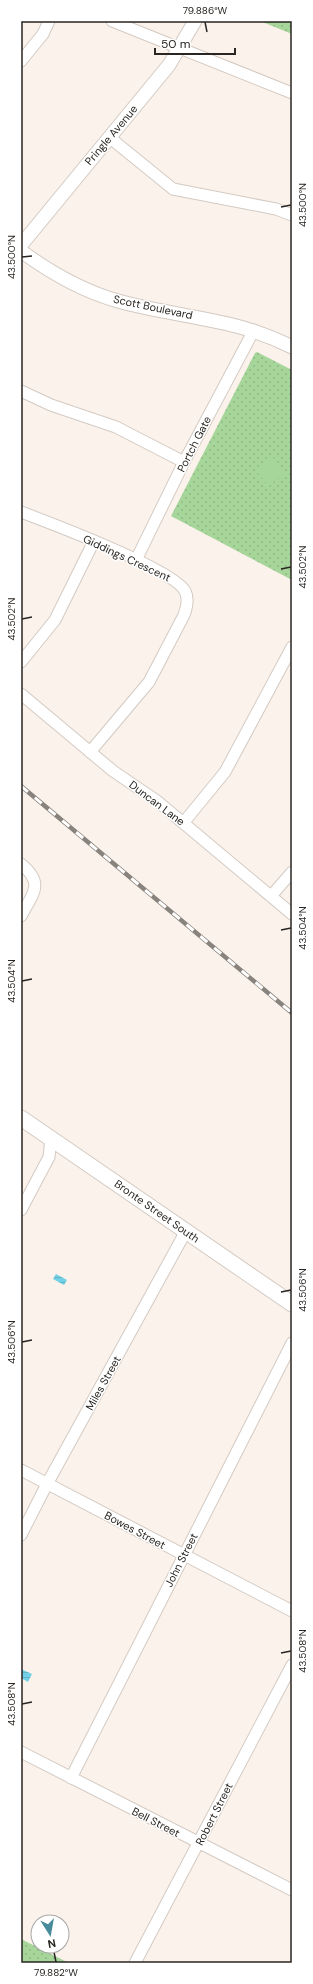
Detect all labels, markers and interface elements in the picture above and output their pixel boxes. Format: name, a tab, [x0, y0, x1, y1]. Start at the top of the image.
text: 79.886°W	[183, 4, 228, 17]
scale bar	[155, 30, 235, 56]
text: 50 m	[161, 36, 190, 52]
street label: Pringle Avenue	[82, 102, 140, 168]
text: 43.500°N	[296, 183, 309, 227]
text: 43.500°N	[5, 235, 18, 279]
street label: Scott Boulevard	[112, 292, 194, 322]
street label: Portch Gate	[174, 414, 214, 474]
street label: Giddings Crescent	[81, 532, 173, 584]
text: 43.502°N	[296, 545, 309, 588]
text: 43.502°N	[5, 597, 18, 640]
street label: Duncan Lane	[126, 778, 188, 828]
text: 43.504°N	[296, 906, 309, 950]
text: 43.504°N	[5, 959, 18, 1003]
street label: Bronte Street South	[112, 1176, 202, 1246]
text: 43.506°N	[296, 1268, 309, 1312]
text: 43.506°N	[5, 1320, 18, 1364]
street label: Miles Street	[82, 1353, 124, 1413]
street label: Bowes Street	[102, 1508, 168, 1552]
street label: John Street	[161, 1531, 201, 1589]
text: 43.508°N	[296, 1629, 309, 1673]
text: 43.508°N	[5, 1682, 18, 1726]
street label: Robert Street	[192, 1780, 236, 1848]
street label: Bell Street	[130, 1804, 182, 1840]
north arrow	[30, 1914, 70, 1954]
text: N	[47, 1936, 57, 1951]
text: 79.882°W	[34, 1966, 78, 1979]

